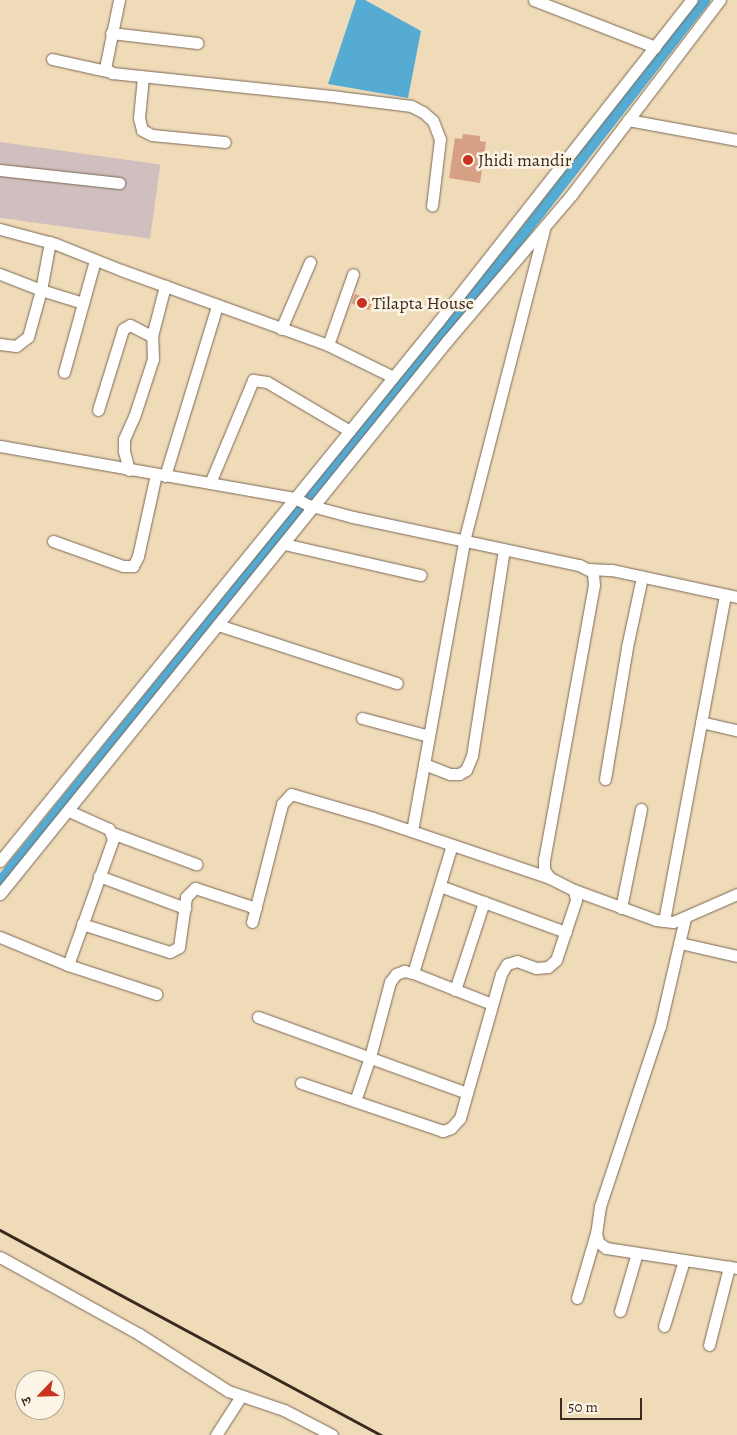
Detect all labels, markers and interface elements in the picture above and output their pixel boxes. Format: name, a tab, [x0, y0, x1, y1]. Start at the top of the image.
place label: Jhidi mandir	[478, 149, 572, 171]
marker: Jhidi mandir	[462, 154, 474, 166]
place label: Tilapta House	[372, 292, 474, 314]
marker: Tilapta House	[356, 297, 368, 309]
north arrow	[15, 1370, 65, 1420]
scale bar	[562, 1388, 644, 1420]
text: उ	[17, 1394, 37, 1408]
text: 50 m	[568, 1397, 598, 1417]

